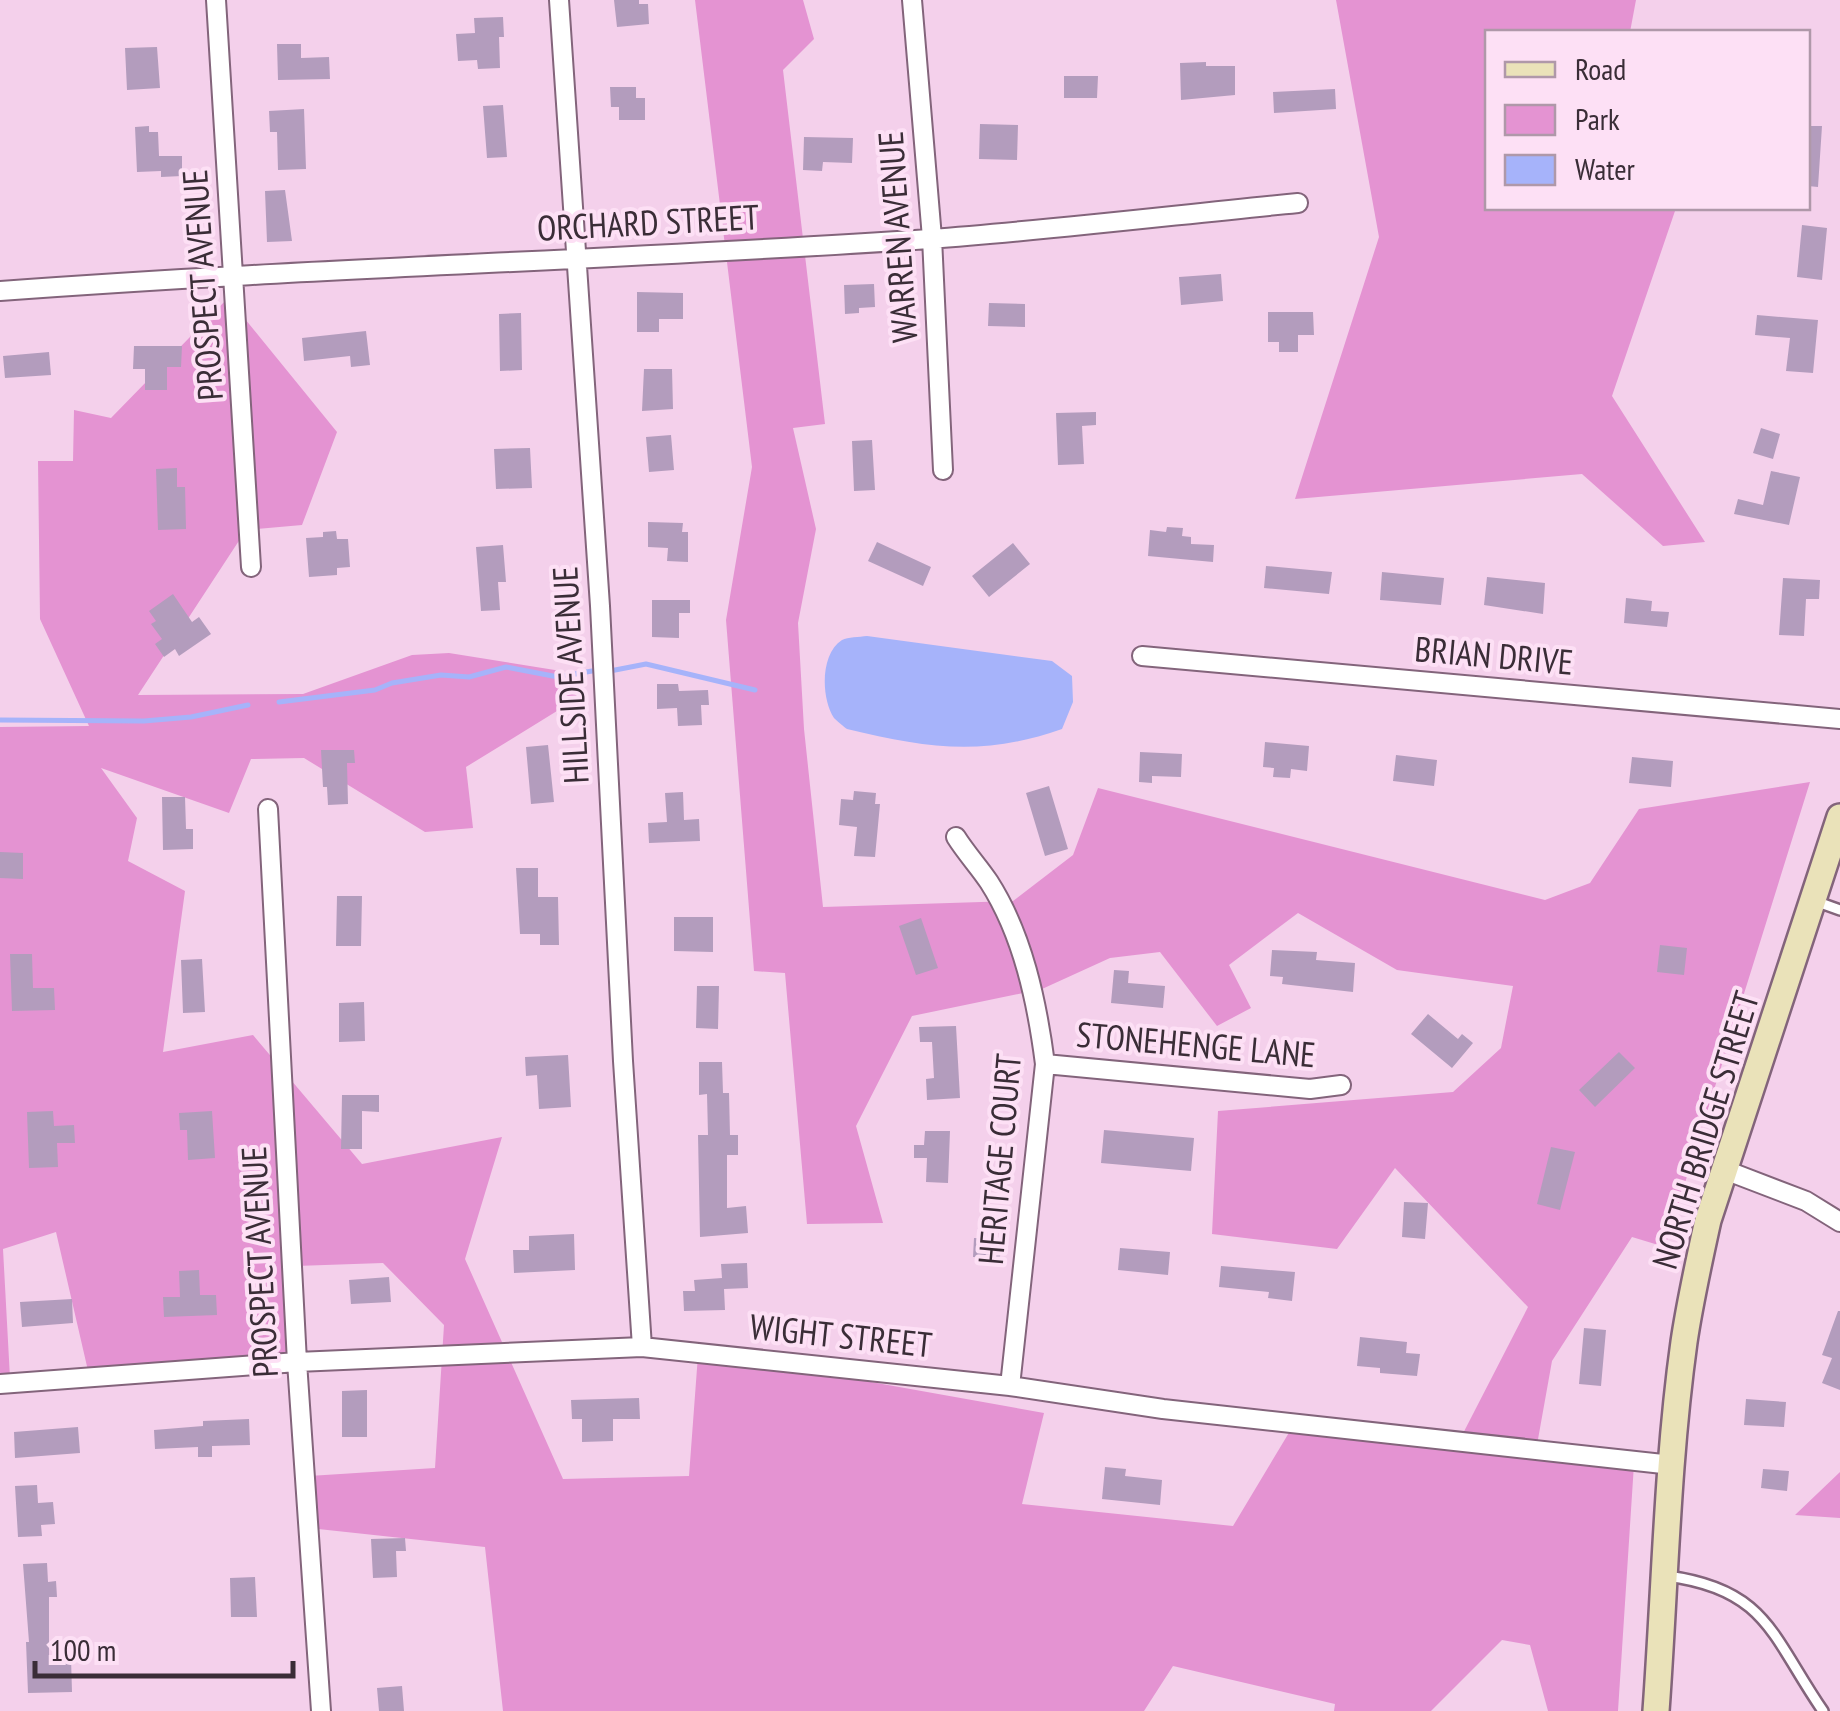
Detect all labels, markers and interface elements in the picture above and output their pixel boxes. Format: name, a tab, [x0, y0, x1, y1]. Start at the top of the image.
legend	[1485, 30, 1810, 210]
text: Road	[1575, 49, 1626, 88]
text: Park	[1575, 99, 1620, 138]
street label: WARREN AVENUE	[867, 130, 927, 344]
text: Water	[1575, 149, 1636, 188]
street label: PROSPECT AVENUE	[171, 168, 233, 402]
street label: ORCHARD STREET	[536, 193, 760, 251]
street label: HILLSIDE AVENUE	[541, 565, 599, 785]
street label: BRIAN DRIVE	[1413, 625, 1575, 685]
street label: NORTH BRIDGE STREET	[1641, 985, 1769, 1274]
street label: STONEHENGE LANE	[1075, 1011, 1317, 1077]
street label: HERITAGE COURT	[967, 1051, 1031, 1266]
street label: PROSPECT AVENUE	[230, 1145, 288, 1379]
street label: WIGHT STREET	[748, 1303, 935, 1367]
scale bar	[35, 1616, 292, 1678]
text: 100 m	[50, 1630, 116, 1669]

